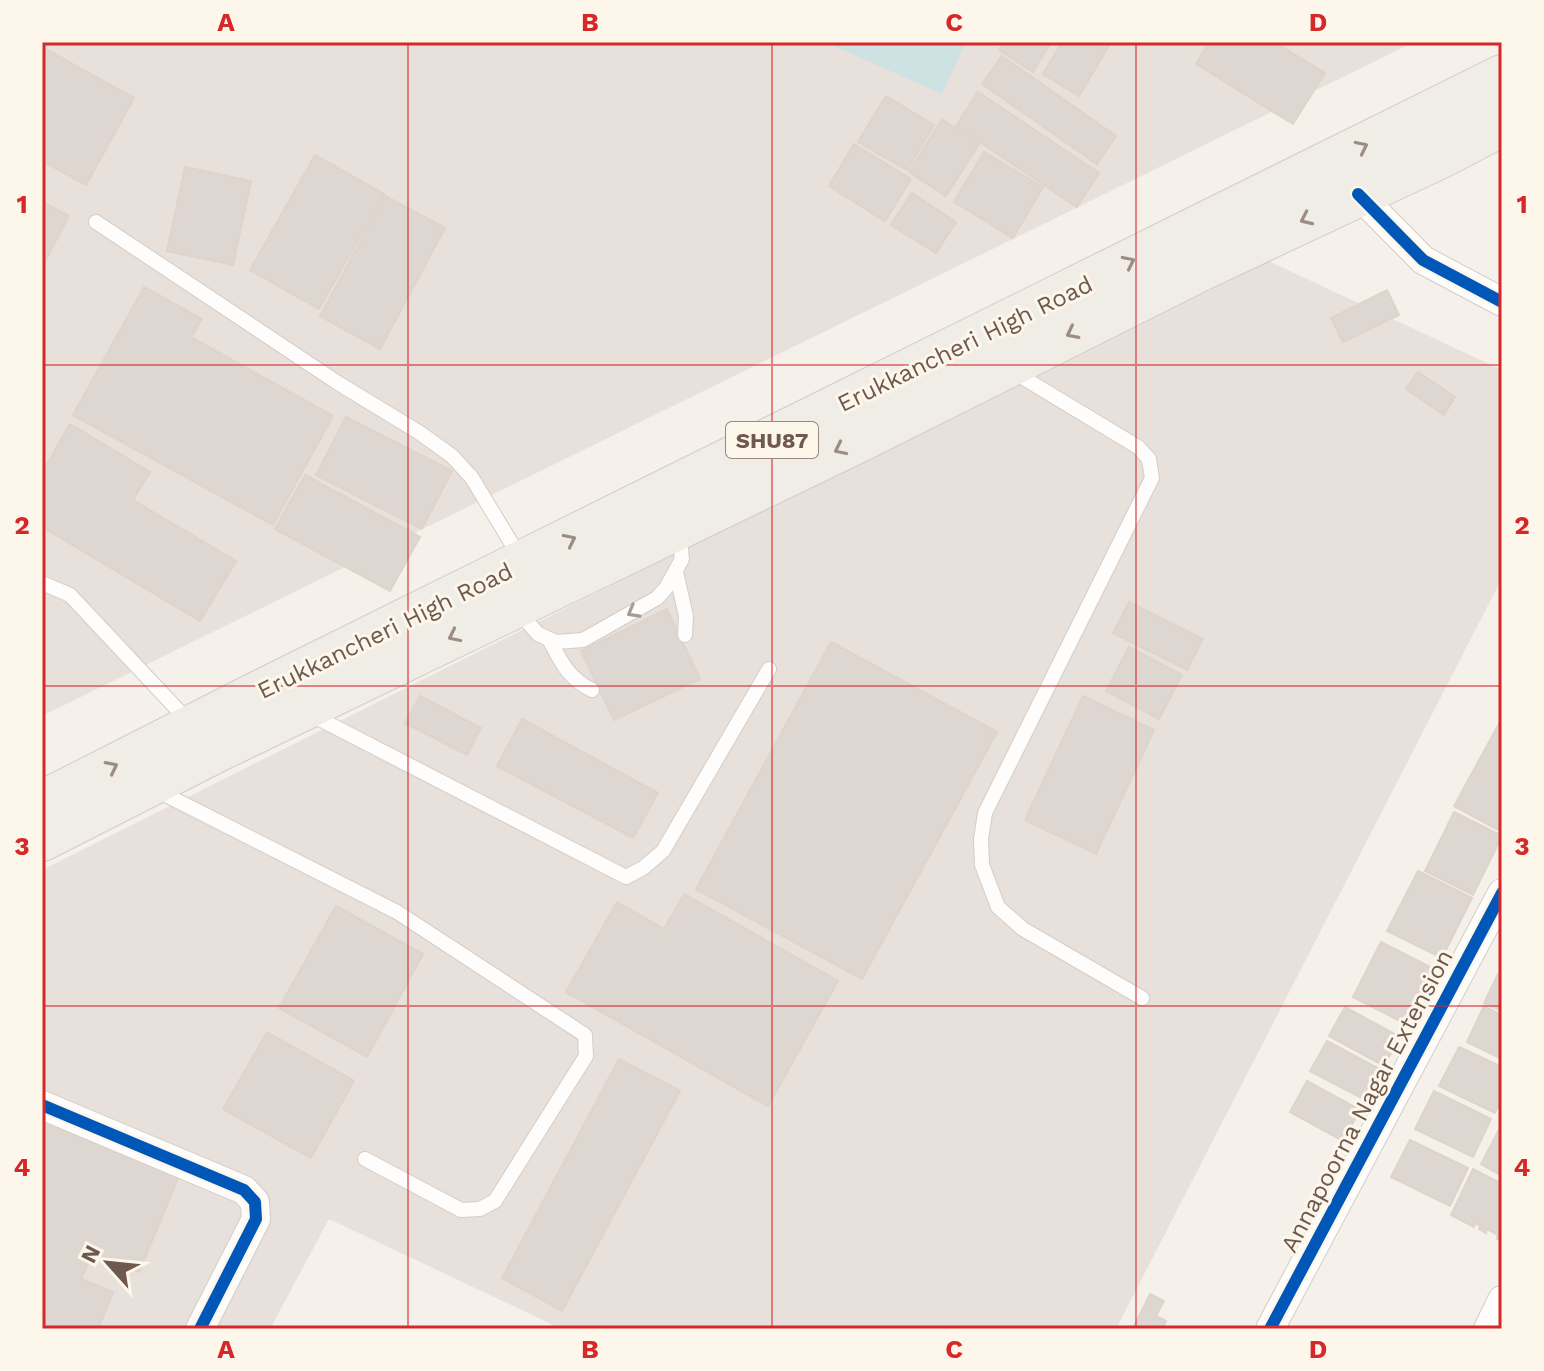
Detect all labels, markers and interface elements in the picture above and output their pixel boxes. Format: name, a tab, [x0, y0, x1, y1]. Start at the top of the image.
text: A	[217, 7, 235, 37]
text: B	[581, 7, 599, 37]
text: C	[945, 7, 963, 37]
text: D	[1309, 7, 1327, 37]
one-way arrow	[1354, 141, 1369, 157]
text: 1	[16, 189, 28, 219]
text: 1	[1516, 189, 1528, 219]
one-way arrow	[1300, 209, 1314, 225]
one-way arrow	[1121, 257, 1136, 272]
street label: Erukkancheri High Road	[833, 270, 1097, 418]
one-way arrow	[1066, 323, 1081, 339]
road number: SHU87	[726, 422, 818, 458]
one-way arrow	[833, 439, 848, 455]
text: 2	[14, 510, 30, 540]
text: 2	[1514, 510, 1530, 540]
one-way arrow	[562, 534, 577, 550]
street label: Erukkancheri High Road	[253, 557, 517, 705]
one-way arrow	[627, 602, 642, 618]
one-way arrow	[448, 626, 463, 641]
one-way arrow	[103, 762, 118, 777]
text: 3	[14, 831, 30, 861]
text: 3	[1514, 831, 1530, 861]
street label: Annapoorna Nagar Extension	[1275, 945, 1459, 1257]
text: 4	[14, 1152, 31, 1182]
text: 4	[1514, 1152, 1531, 1182]
north arrow	[68, 1223, 148, 1303]
text: N	[76, 1241, 105, 1267]
text: A	[217, 1334, 235, 1364]
text: B	[581, 1334, 599, 1364]
text: C	[945, 1334, 963, 1364]
text: D	[1309, 1334, 1327, 1364]

